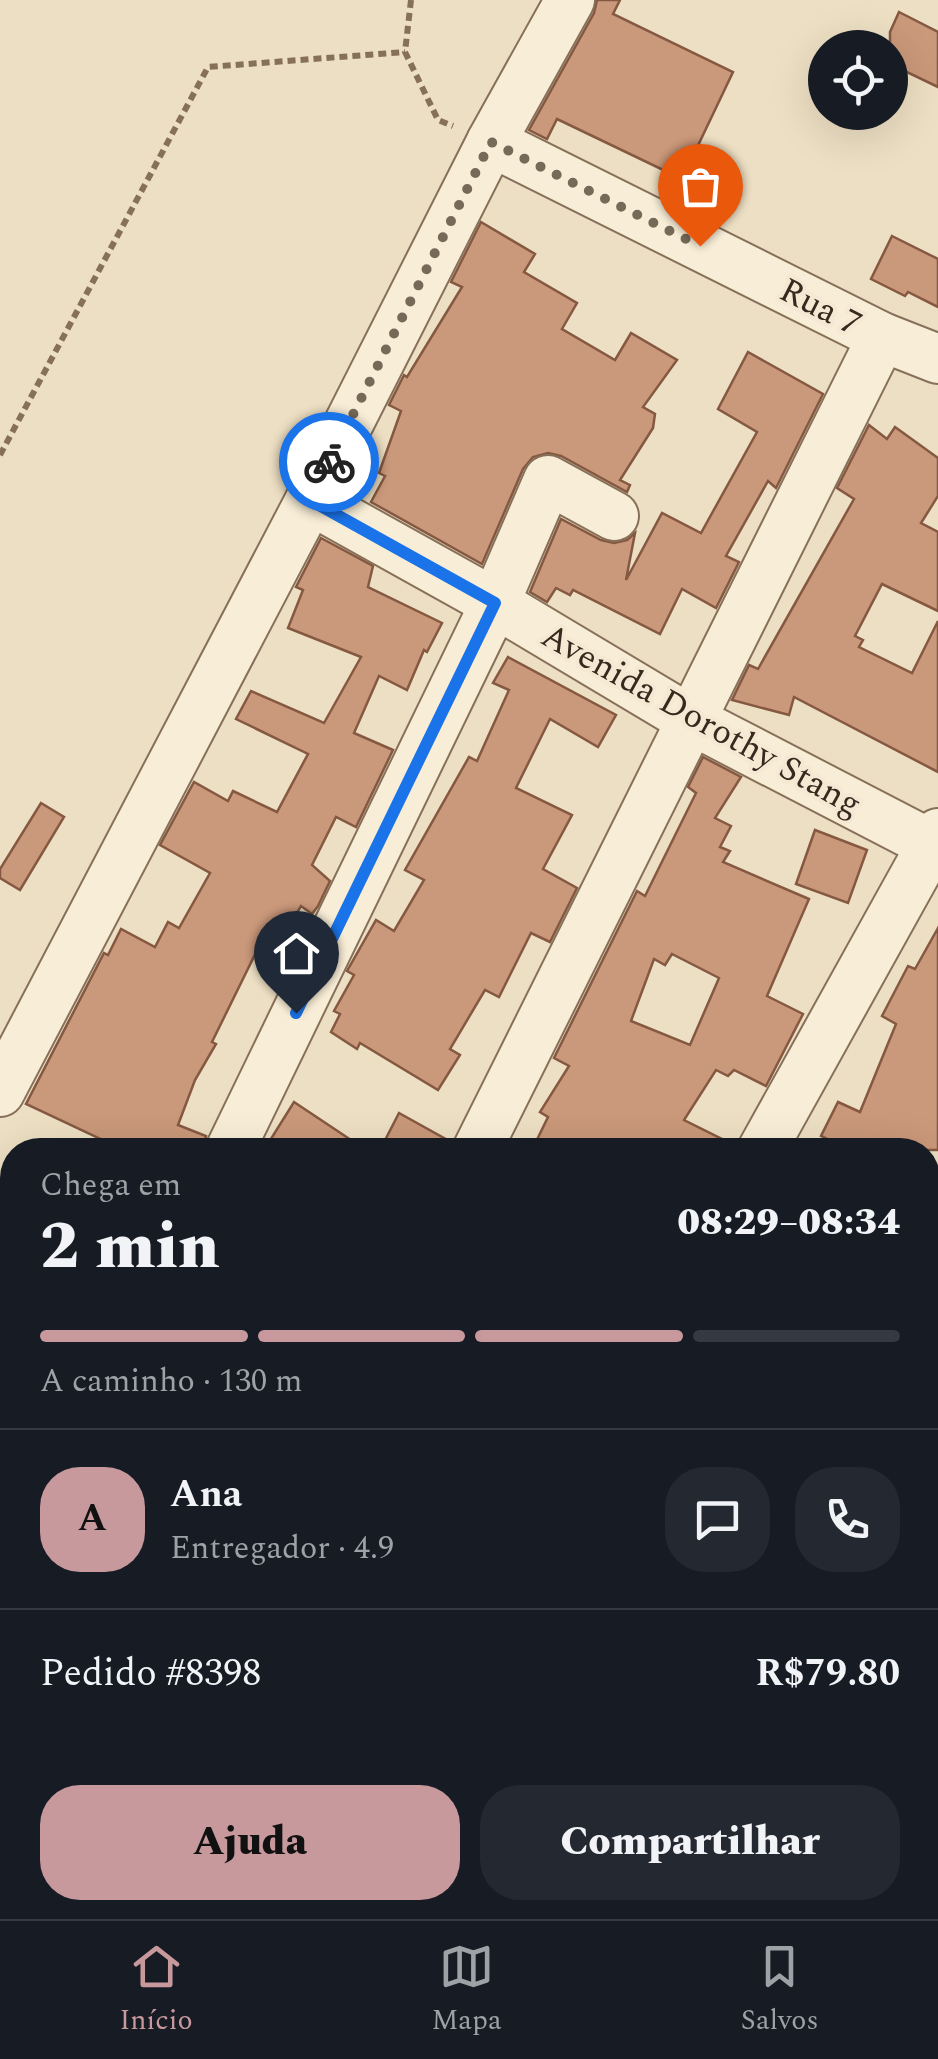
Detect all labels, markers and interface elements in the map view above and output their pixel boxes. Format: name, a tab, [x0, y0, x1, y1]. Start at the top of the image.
map controls	[808, 30, 908, 130]
button: locate	[808, 30, 908, 130]
pin	[658, 144, 743, 247]
icon: bag	[673, 159, 728, 214]
street label: Rua 7	[770, 264, 871, 351]
courier	[279, 412, 379, 512]
icon: bike	[302, 435, 357, 490]
street label: Avenida Dorothy Stang	[531, 610, 871, 831]
pin	[254, 911, 339, 1014]
icon: home	[269, 926, 324, 981]
text: Chega em	[40, 1161, 181, 1210]
text: 08:29–08:34	[677, 1194, 900, 1252]
text: 2 min	[40, 1198, 220, 1297]
text: A caminho · 130 m	[40, 1357, 302, 1406]
text: Ana	[170, 1466, 242, 1524]
button: chat	[665, 1467, 770, 1572]
button: phone	[795, 1467, 900, 1572]
text: A	[78, 1490, 107, 1548]
text: Entregador · 4.9	[170, 1524, 394, 1573]
text: Pedido #8398	[40, 1645, 261, 1703]
text: R$79.80	[756, 1645, 900, 1703]
button: Ajuda	[40, 1785, 460, 1900]
button: Compartilhar	[480, 1785, 900, 1900]
tab: Início	[119, 1939, 193, 2042]
tab: Mapa	[432, 1939, 502, 2042]
tab: Salvos	[741, 1939, 819, 2042]

